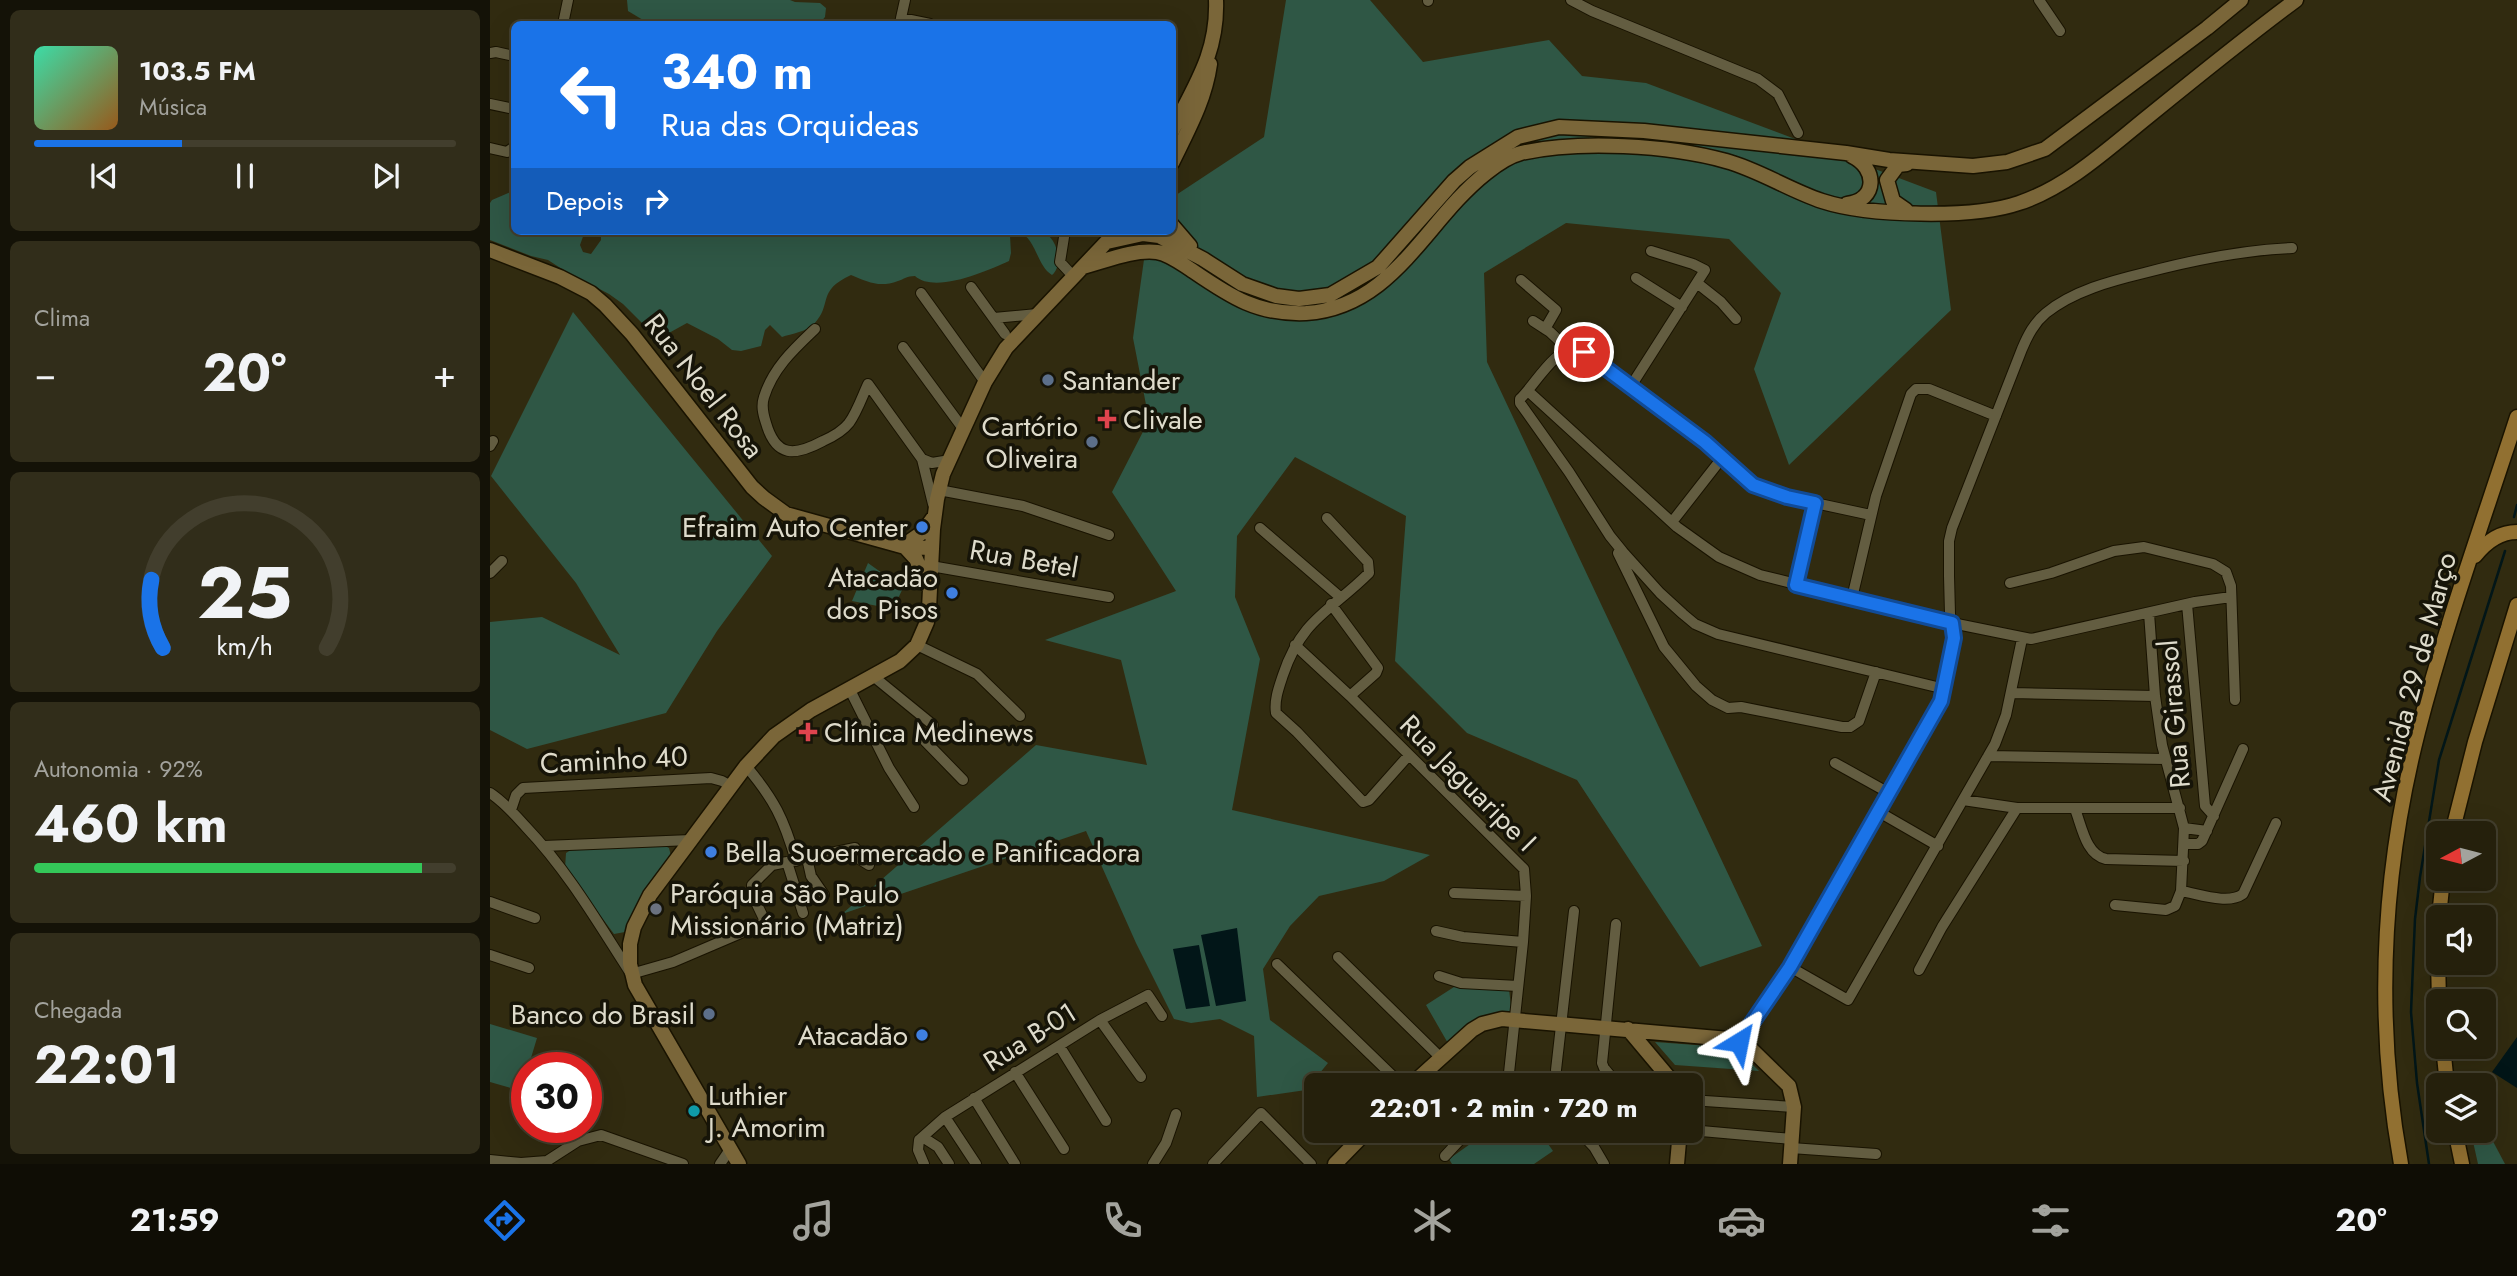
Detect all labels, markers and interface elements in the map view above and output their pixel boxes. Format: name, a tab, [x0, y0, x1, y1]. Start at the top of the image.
text: 340 m	[661, 37, 813, 107]
icon: left	[546, 49, 637, 140]
text: 103.5 FM	[139, 52, 256, 90]
text: Música	[139, 90, 207, 124]
text: Rua das Orquideas	[661, 102, 919, 148]
icon: previous	[85, 157, 123, 195]
icon: pause	[226, 157, 264, 195]
icon: next	[367, 157, 405, 195]
text: Depois	[546, 182, 623, 220]
icon: right	[637, 182, 675, 220]
text: Clima	[34, 301, 90, 335]
street label: Rua Noel Rosa	[634, 305, 774, 467]
pin	[1554, 322, 1614, 382]
icon: arrive	[1565, 333, 1603, 371]
text: 20°	[203, 335, 287, 411]
text: −	[34, 346, 56, 401]
text: +	[433, 346, 456, 401]
place label: Santander	[1062, 360, 1181, 401]
marker: Santander	[1040, 372, 1056, 388]
place label: Clivale	[1123, 399, 1203, 440]
place label: Cartório Oliveira	[982, 406, 1078, 479]
marker: Clivale	[1097, 409, 1117, 429]
marker: Cartório Oliveira	[1084, 434, 1100, 450]
place label: Efraim Auto Center	[682, 507, 908, 548]
marker: Efraim Auto Center	[914, 519, 930, 535]
street label: Rua Betel	[966, 529, 1082, 589]
text: 25	[198, 540, 292, 645]
street label: Avenida 29 de Março	[2361, 548, 2467, 806]
place label: Atacadão dos Pisos	[827, 557, 938, 630]
marker: Atacadão dos Pisos	[944, 585, 960, 601]
text: km/h	[217, 628, 273, 664]
street label: Rua Girassol	[2147, 638, 2201, 790]
street label: Rua Jaguaripe I	[1390, 705, 1546, 861]
place label: Clínica Medinews	[824, 712, 1034, 753]
marker: Clínica Medinews	[798, 722, 818, 742]
street label: Caminho 40	[539, 736, 689, 784]
text: Autonomia · 92%	[34, 752, 203, 786]
text: 460 km	[34, 786, 228, 862]
north arrow	[2426, 821, 2496, 891]
map controls	[2426, 821, 2496, 1143]
place label: Bella Suoermercado e Panificadora	[725, 832, 1140, 873]
marker: Bella Suoermercado e Panificadora	[703, 844, 719, 860]
place label: Paróquia São Paulo Missionário (Matriz)	[670, 873, 904, 946]
marker: Paróquia São Paulo Missionário (Matriz)	[648, 901, 664, 917]
button: sound	[2426, 905, 2496, 975]
button: search	[2426, 989, 2496, 1059]
street label: Rua B-01	[975, 992, 1085, 1082]
text: Chegada	[34, 993, 122, 1027]
place label: Banco do Brasil	[511, 994, 695, 1035]
position arrow	[1702, 1005, 1776, 1079]
marker: Banco do Brasil	[701, 1006, 717, 1022]
place label: Atacadão	[798, 1015, 908, 1056]
text: 22:01	[34, 1027, 180, 1103]
marker: Atacadão	[914, 1027, 930, 1043]
speed limit sign: 30	[511, 1052, 602, 1143]
button: layers	[2426, 1073, 2496, 1143]
place label: Luthier J. Amorim	[704, 1075, 826, 1148]
text: 22:01 · 2 min · 720 m	[1369, 1089, 1638, 1127]
marker: Luthier J. Amorim	[686, 1103, 702, 1119]
icon: directions	[480, 1196, 529, 1245]
icon: music	[789, 1196, 838, 1245]
icon: phone	[1098, 1196, 1147, 1245]
icon: climate	[1408, 1196, 1457, 1245]
icon: car	[1717, 1196, 1766, 1245]
icon: filters	[2026, 1196, 2075, 1245]
text: 21:59	[130, 1197, 220, 1243]
text: 20°	[2335, 1197, 2387, 1243]

